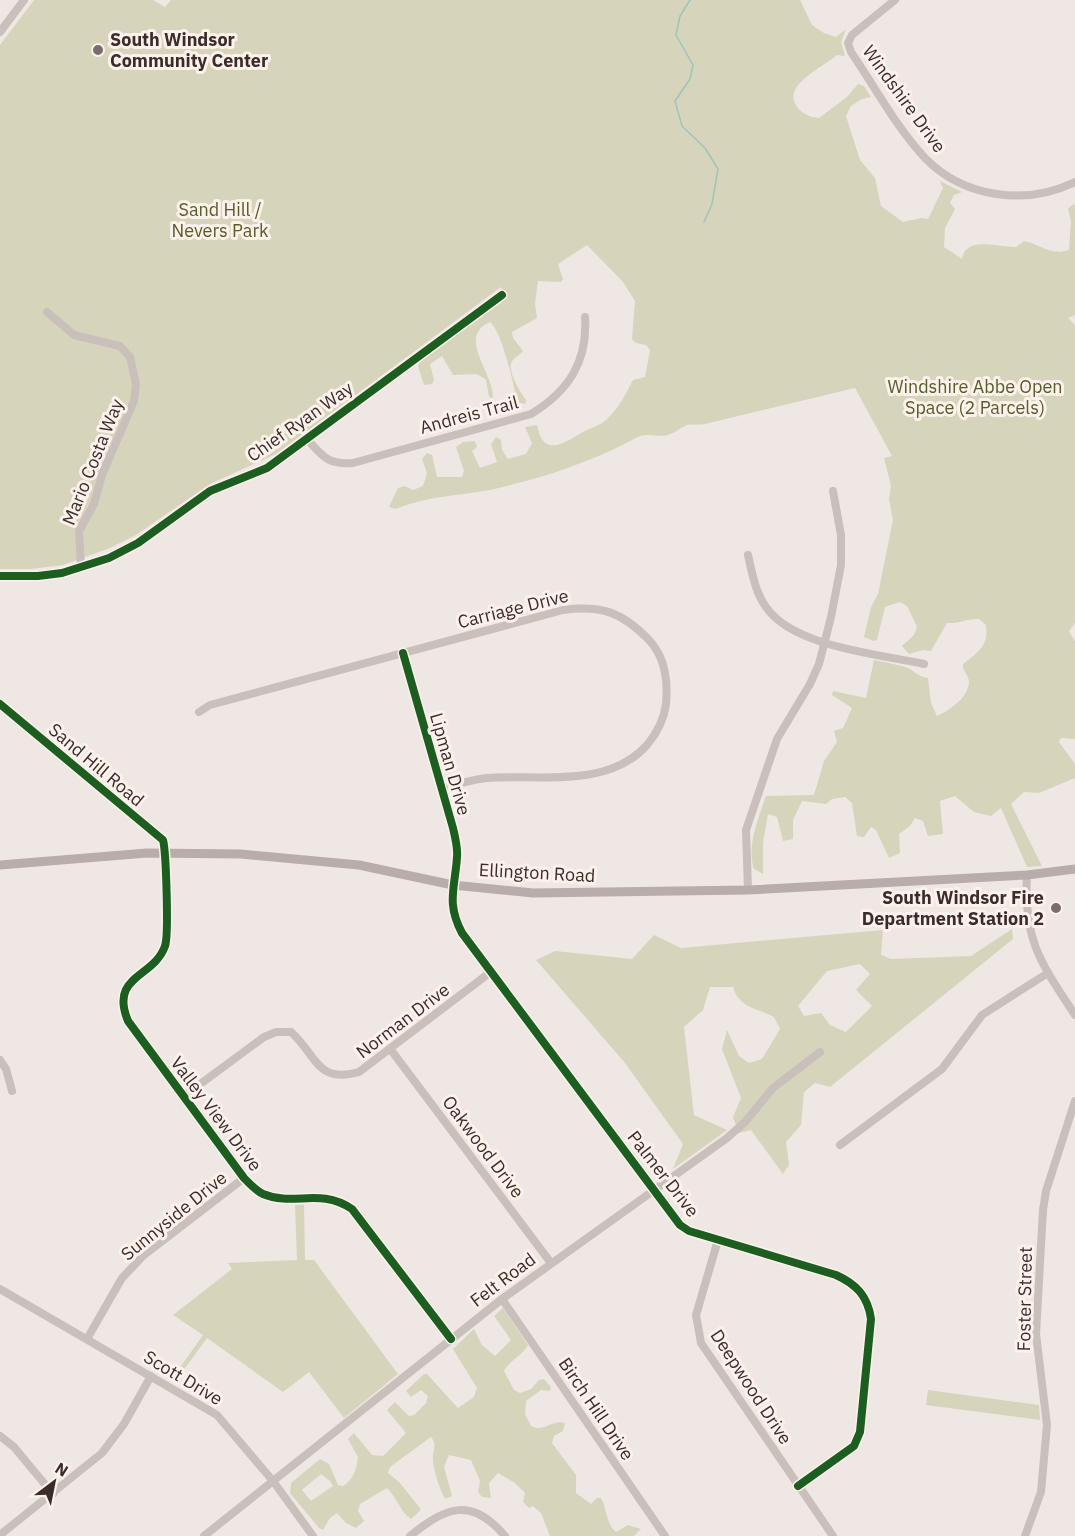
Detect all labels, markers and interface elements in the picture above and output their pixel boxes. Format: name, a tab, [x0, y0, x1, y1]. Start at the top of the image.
place label: South Windsor Community Center	[110, 28, 268, 72]
street label: Windshire Drive	[858, 41, 951, 157]
marker: South Windsor Community Center	[91, 43, 105, 57]
park label: Sand Hill / Nevers Park	[171, 198, 269, 242]
park label: Windshire Abbe Open Space (2 Parcels)	[887, 375, 1063, 419]
street label: Chief Ryan Way	[242, 376, 357, 467]
street label: Andreis Trail	[417, 390, 521, 439]
street label: Mario Costa Way	[57, 395, 128, 528]
street label: Carriage Drive	[455, 584, 571, 633]
street label: Lipman Drive	[425, 710, 476, 818]
street label: Sand Hill Road	[44, 718, 149, 811]
street label: Ellington Road	[478, 858, 596, 887]
place label: South Windsor Fire Department Station 2	[862, 886, 1044, 930]
marker: South Windsor Fire Department Station 2	[1049, 901, 1063, 915]
street label: Norman Drive	[351, 978, 454, 1063]
street label: Valley View Drive	[166, 1052, 267, 1176]
street label: Oakwood Drive	[437, 1091, 529, 1203]
street label: Palmer Drive	[622, 1126, 704, 1222]
street label: Sunnyside Drive	[116, 1166, 231, 1265]
street label: Foster Street	[1012, 1246, 1037, 1352]
street label: Felt Road	[465, 1247, 540, 1312]
street label: Deepwood Drive	[706, 1325, 797, 1449]
street label: Scott Drive	[140, 1345, 227, 1410]
street label: Birch Hill Drive	[554, 1353, 639, 1465]
north arrow	[24, 1452, 84, 1512]
text: N	[52, 1458, 72, 1481]

